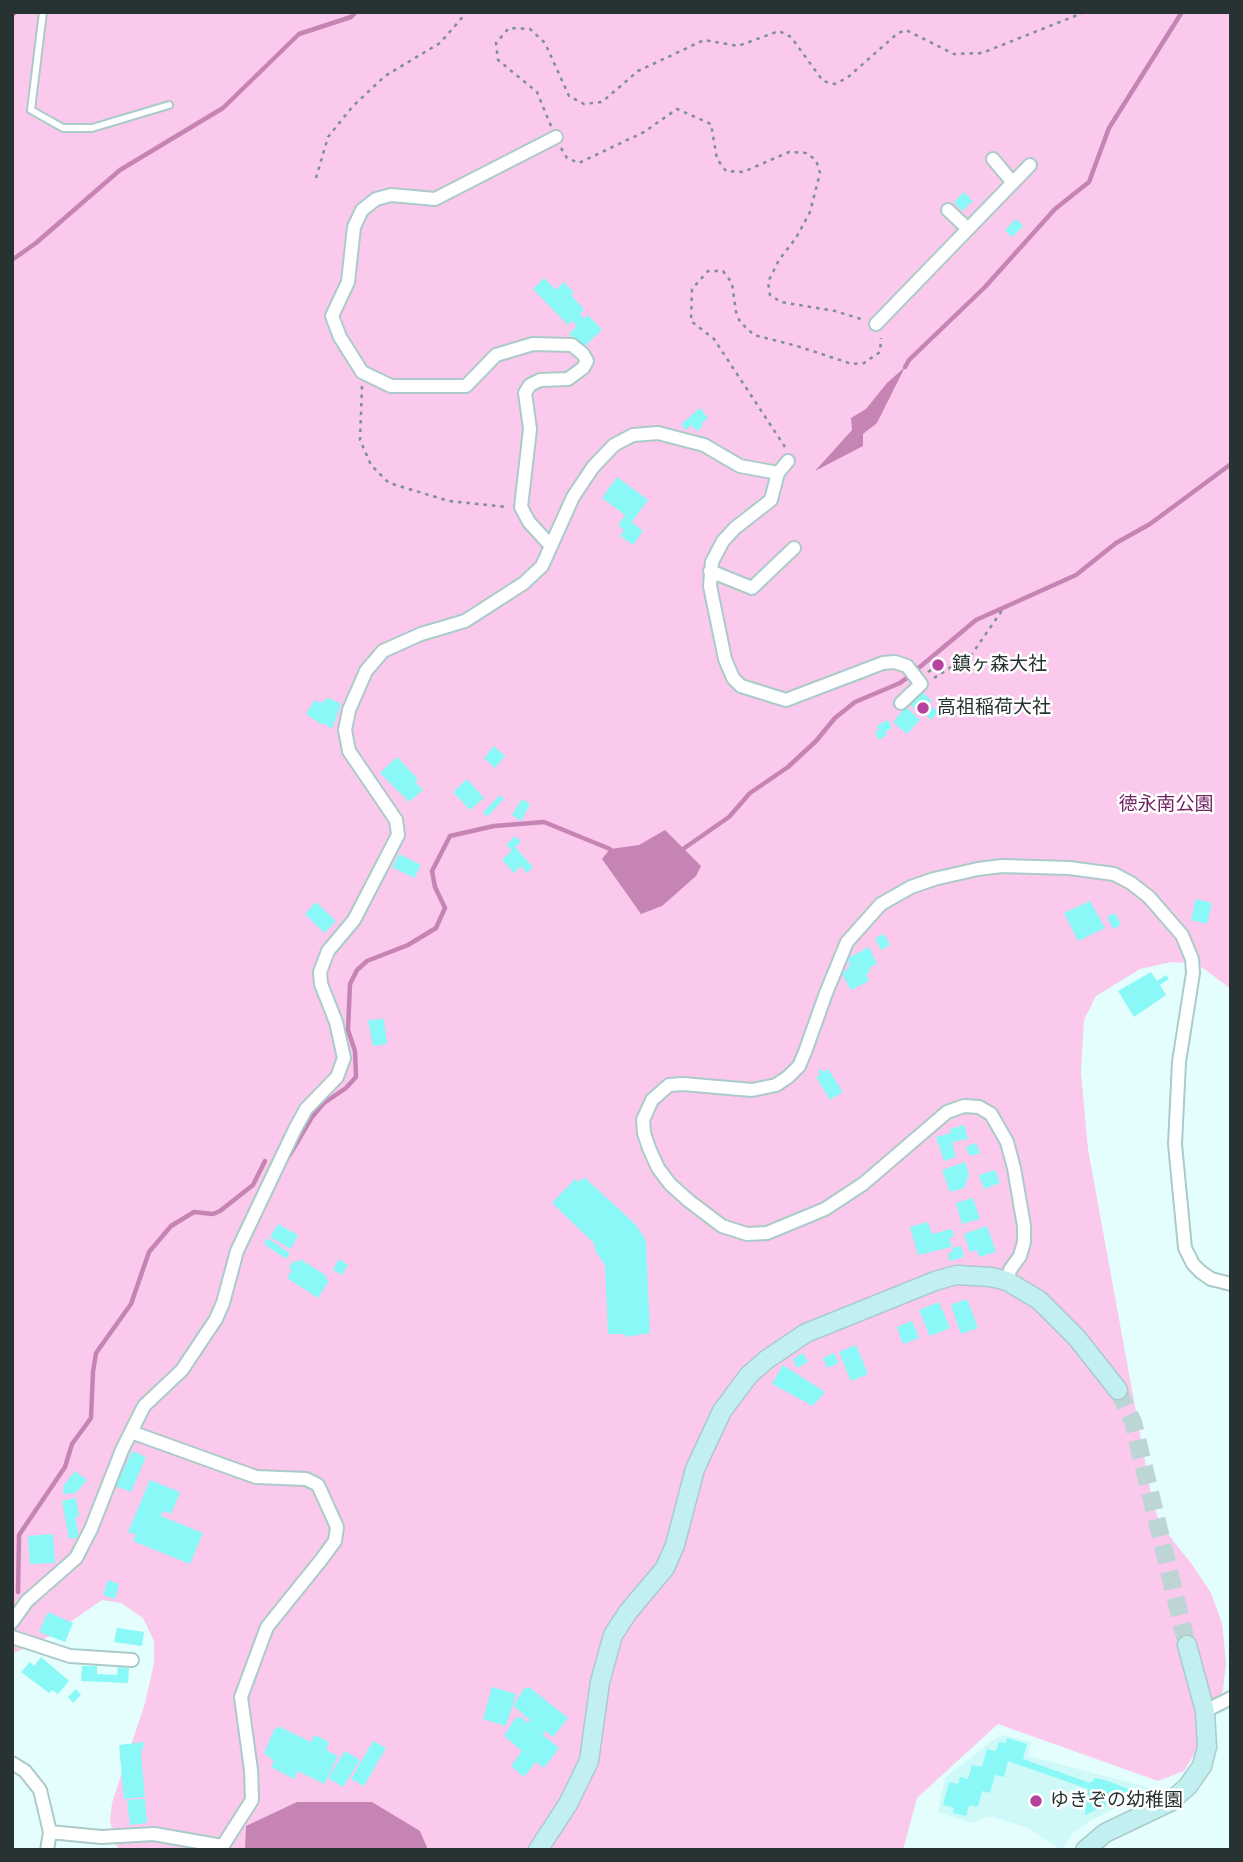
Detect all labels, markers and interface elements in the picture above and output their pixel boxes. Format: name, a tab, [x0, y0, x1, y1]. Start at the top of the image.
place label: 鎮ヶ森大社	[952, 654, 1047, 676]
marker: 鎮ヶ森大社	[930, 657, 946, 673]
place label: 高祖稲荷大社	[937, 697, 1051, 719]
marker: 高祖稲荷大社	[915, 700, 931, 716]
park label: 徳永南公園	[1119, 794, 1213, 816]
place label: ゆきぞの幼稚園	[1050, 1790, 1183, 1812]
marker: ゆきぞの幼稚園	[1028, 1793, 1044, 1809]

